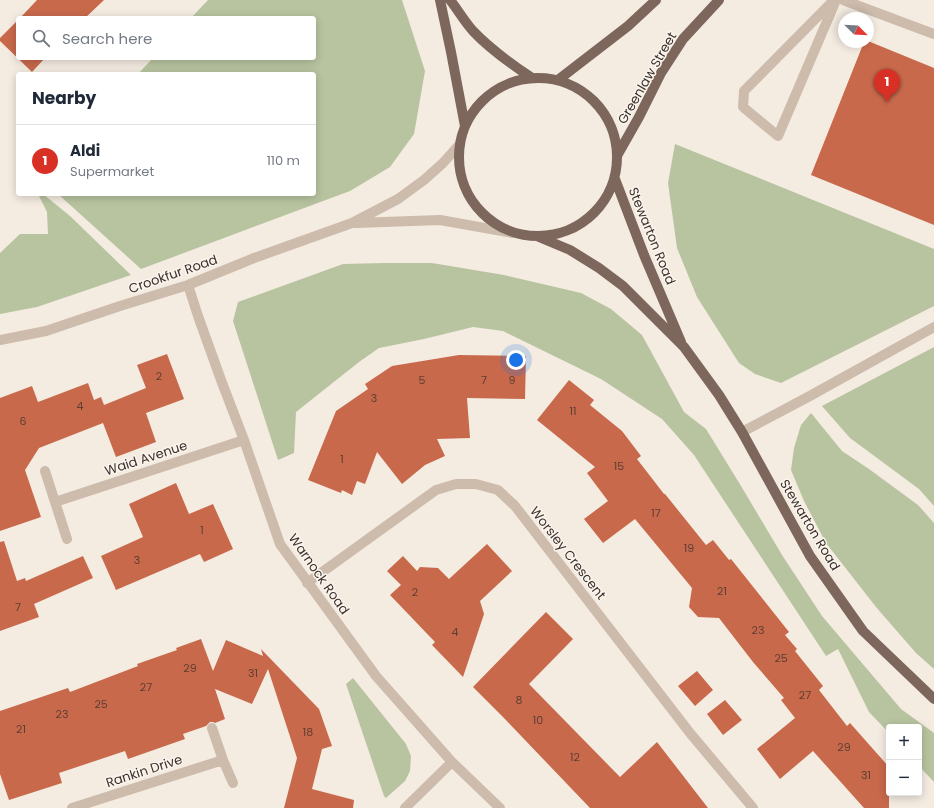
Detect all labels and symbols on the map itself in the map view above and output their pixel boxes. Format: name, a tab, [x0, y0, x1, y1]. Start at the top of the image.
north arrow	[838, 12, 874, 48]
street label: Greenlaw Street	[613, 28, 681, 128]
pin: 1	[874, 69, 900, 102]
street label: Stewarton Road	[624, 185, 680, 287]
street label: Crookfur Road	[126, 250, 220, 298]
your location	[506, 350, 526, 370]
house number: 2	[156, 368, 162, 384]
house number: 5	[419, 372, 426, 388]
house number: 7	[481, 372, 487, 388]
house number: 9	[509, 372, 516, 388]
house number: 3	[371, 390, 377, 406]
house number: 4	[77, 398, 84, 414]
house number: 11	[569, 403, 577, 419]
house number: 6	[20, 413, 27, 429]
street label: Waid Avenue	[102, 436, 190, 480]
house number: 1	[340, 451, 344, 467]
house number: 15	[614, 458, 624, 474]
street label: Stewarton Road	[775, 476, 845, 574]
street label: Worsley Crescent	[526, 502, 611, 604]
house number: 17	[651, 505, 661, 521]
house number: 1	[200, 522, 204, 538]
street label: Warnock Road	[284, 530, 354, 618]
house number: 19	[684, 540, 694, 556]
house number: 3	[134, 552, 140, 568]
house number: 21	[717, 583, 727, 599]
house number: 2	[412, 584, 418, 600]
house number: 7	[15, 599, 21, 615]
house number: 23	[752, 622, 764, 638]
house number: 4	[452, 624, 459, 640]
house number: 25	[774, 650, 788, 666]
house number: 29	[183, 660, 197, 676]
house number: 31	[248, 665, 258, 681]
house number: 27	[140, 679, 152, 695]
house number: 27	[799, 687, 811, 703]
house number: 8	[516, 692, 523, 708]
house number: 25	[94, 696, 108, 712]
house number: 23	[56, 706, 68, 722]
house number: 10	[533, 712, 543, 728]
house number: 21	[16, 721, 26, 737]
house number: 18	[303, 724, 313, 740]
house number: 29	[837, 739, 851, 755]
house number: 12	[570, 749, 580, 765]
street label: Rankin Drive	[103, 750, 185, 792]
house number: 31	[861, 767, 871, 783]

